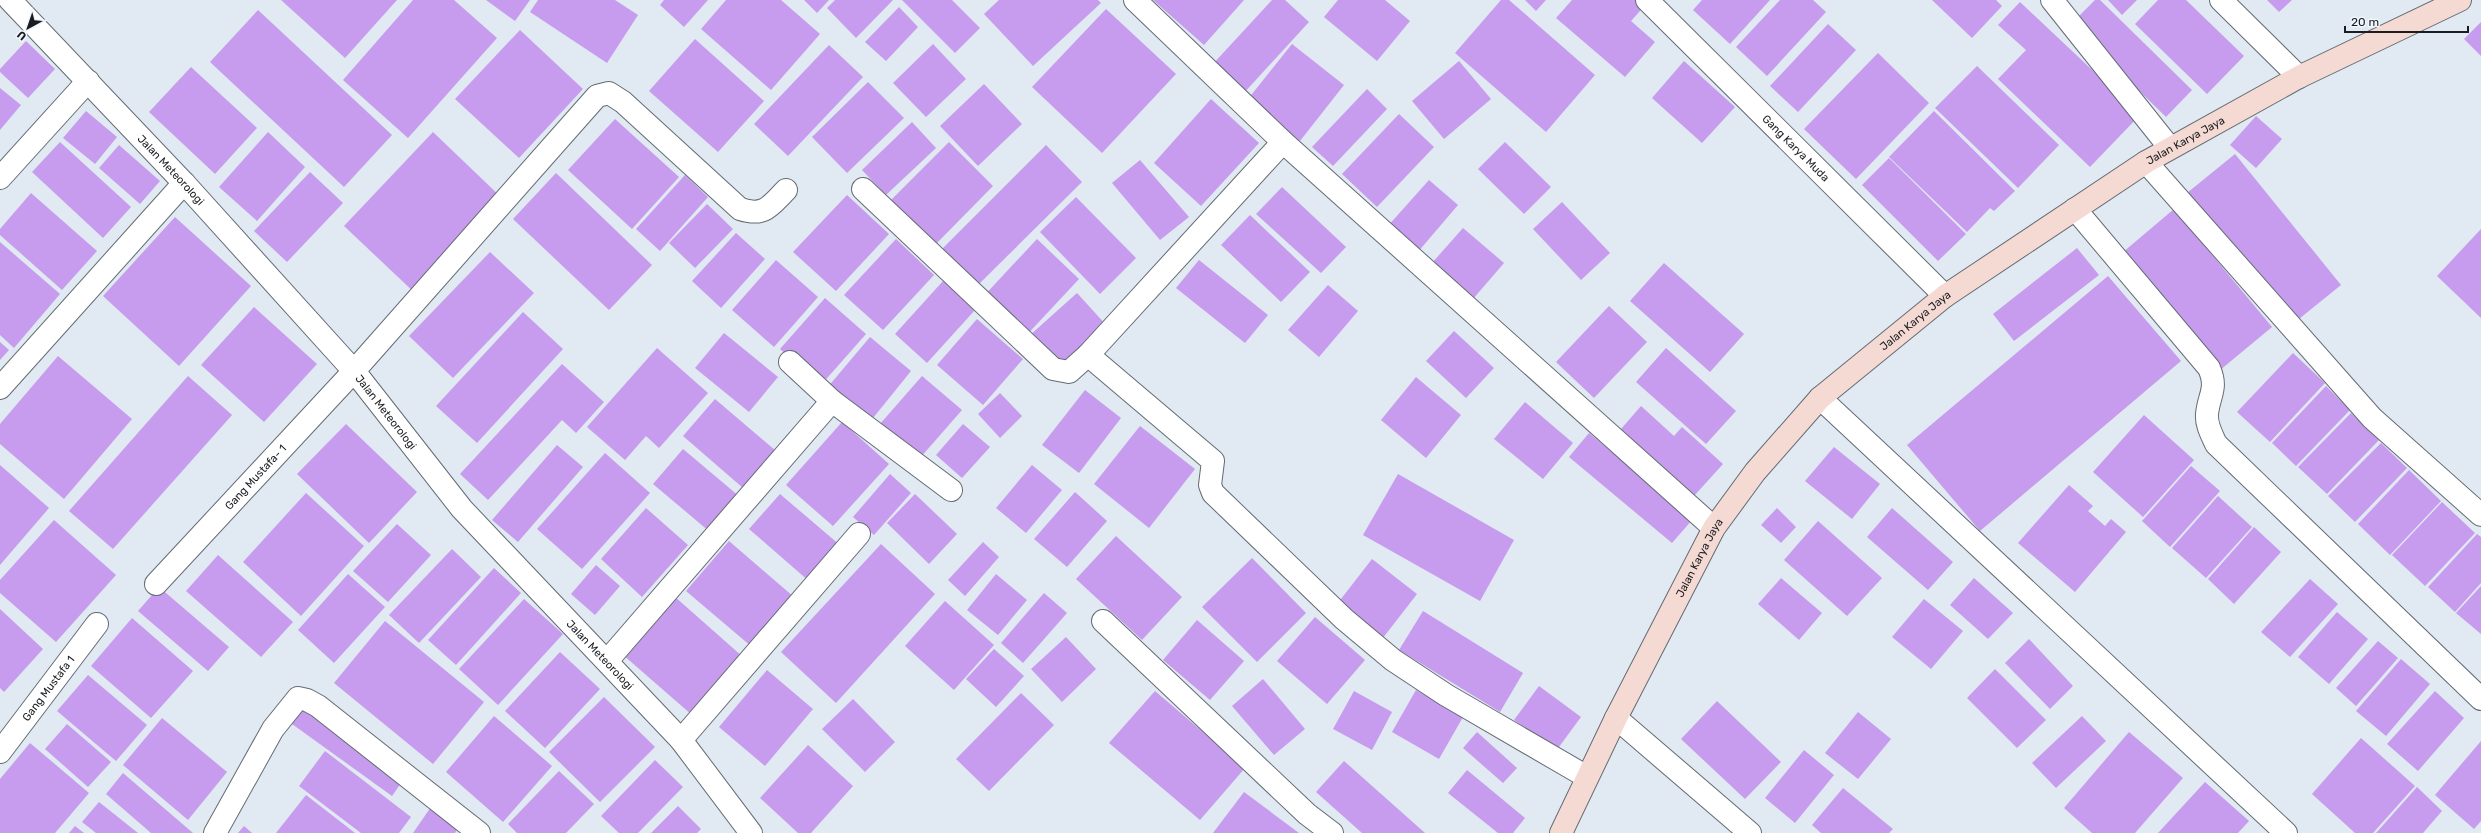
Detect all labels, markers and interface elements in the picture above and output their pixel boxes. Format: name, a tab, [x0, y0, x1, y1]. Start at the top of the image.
north arrow	[8, 8, 48, 48]
scale bar	[2345, 8, 2468, 34]
text: 20 m	[2351, 15, 2379, 29]
text: U	[15, 28, 29, 43]
street label: Gang Karya Muda	[1759, 112, 1832, 184]
street label: Jalan Karya Jaya	[2144, 114, 2227, 168]
street label: Jalan Meteorologi	[135, 132, 207, 208]
street label: Jalan Karya Jaya	[1877, 288, 1953, 353]
street label: Jalan Meteorologi	[352, 372, 419, 452]
street label: Gang Mustafa- 1	[222, 442, 289, 513]
street label: Jalan Karya Jaya	[1673, 516, 1726, 600]
street label: Jalan Meteorologi	[564, 617, 636, 693]
street label: Gang Mustafa 1	[20, 653, 78, 724]

